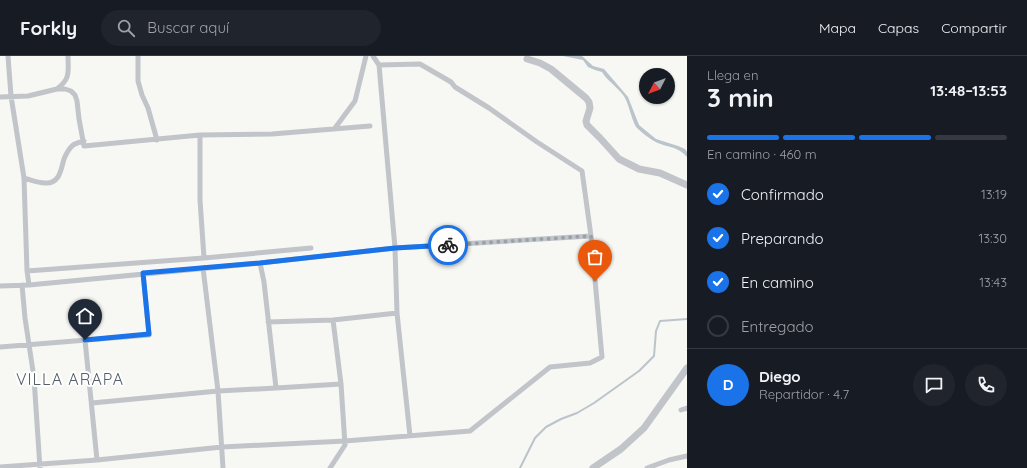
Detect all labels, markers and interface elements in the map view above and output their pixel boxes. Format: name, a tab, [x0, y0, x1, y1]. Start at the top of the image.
search box	[101, 10, 381, 46]
text: Forkly	[20, 16, 77, 40]
icon: search	[115, 17, 137, 39]
text: Buscar aquí	[147, 18, 229, 37]
text: Mapa	[819, 19, 856, 37]
text: Capas	[878, 19, 919, 37]
text: Compartir	[941, 19, 1007, 37]
text: Llega en	[707, 67, 758, 83]
north arrow	[639, 68, 675, 104]
map controls	[639, 68, 675, 104]
text: 3 min	[707, 81, 774, 114]
text: 13:48–13:53	[930, 81, 1007, 100]
text: En camino · 460 m	[707, 146, 817, 162]
icon: check	[707, 183, 729, 205]
text: Confirmado	[741, 185, 824, 204]
text: 13:19	[981, 186, 1007, 202]
courier	[428, 225, 468, 265]
icon: check	[707, 227, 729, 249]
text: Preparando	[741, 229, 824, 248]
text: 13:30	[978, 230, 1007, 246]
icon: bike	[437, 234, 459, 256]
pin	[578, 240, 612, 281]
icon: bag	[584, 246, 606, 268]
icon: check	[707, 271, 729, 293]
text: En camino	[741, 273, 814, 292]
text: 13:43	[979, 274, 1007, 290]
pin	[68, 299, 102, 340]
icon: home	[74, 305, 96, 327]
text: Entregado	[741, 317, 814, 336]
button: chat	[913, 364, 955, 406]
button: phone	[965, 364, 1007, 406]
text: Diego	[759, 367, 801, 386]
district label: VILLA ARAPA	[16, 369, 124, 389]
text: D	[723, 375, 733, 394]
text: Repartidor · 4.7	[759, 386, 849, 402]

